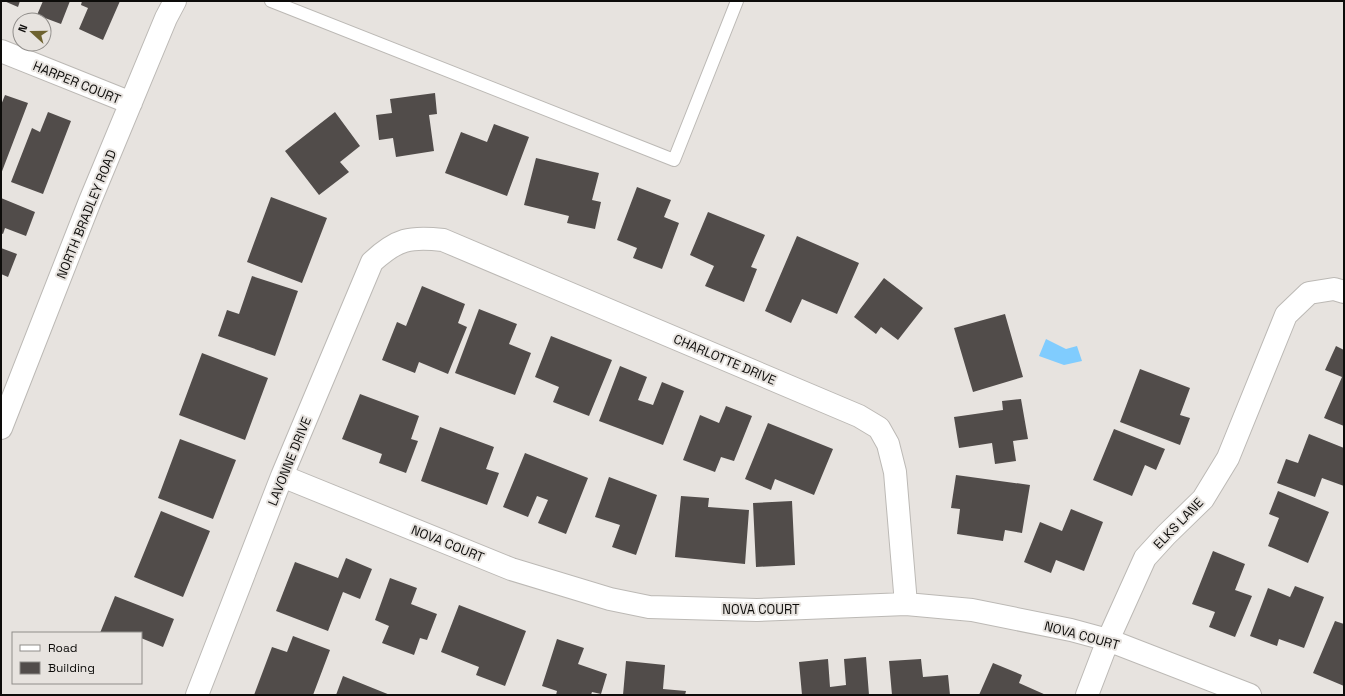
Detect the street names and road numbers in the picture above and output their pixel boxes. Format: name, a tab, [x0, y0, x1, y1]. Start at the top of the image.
street label: HARPER COURT	[31, 57, 123, 108]
street label: NORTH BRADLEY ROAD	[53, 147, 120, 281]
street label: CHARLOTTE DRIVE	[671, 330, 779, 389]
street label: LAVONNE DRIVE	[264, 414, 315, 508]
street label: ELKS LANE	[1150, 494, 1207, 553]
street label: NOVA COURT	[409, 521, 487, 566]
street label: NOVA COURT	[722, 601, 800, 618]
street label: NOVA COURT	[1042, 617, 1122, 654]

